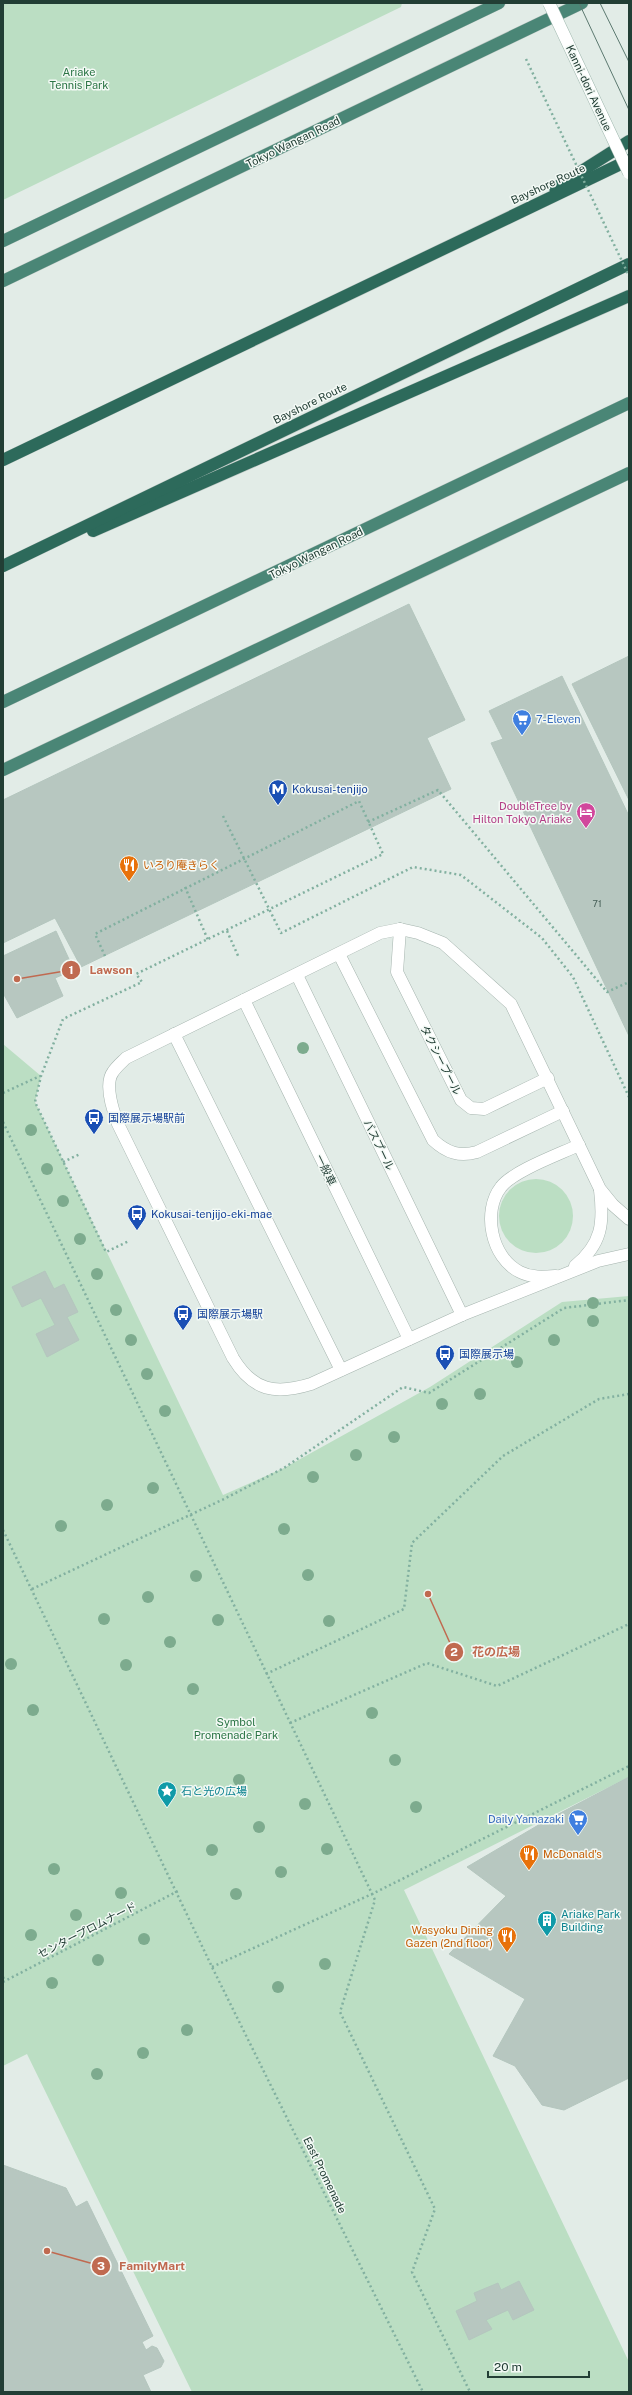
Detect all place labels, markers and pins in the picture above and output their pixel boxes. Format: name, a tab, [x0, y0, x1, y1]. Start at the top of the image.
supermarket icon: 7-Eleven	[511, 708, 533, 736]
place label: 7-Eleven	[536, 713, 581, 725]
metro station icon: Kokusai-tenjijo	[267, 778, 289, 806]
place label: Kokusai-tenjijo	[292, 783, 368, 795]
place label: DoubleTree by Hilton Tokyo Ariake	[473, 800, 572, 825]
hotel icon: DoubleTree by Hilton Tokyo Ariake	[575, 801, 597, 829]
restaurant icon: いろり庵きらく	[118, 854, 140, 882]
place label: いろり庵きらく	[143, 859, 220, 871]
callout: Lawson	[61, 958, 140, 982]
bus stop icon: 国際展示場駅前	[83, 1107, 105, 1135]
place label: 国際展示場駅前	[108, 1112, 185, 1124]
bus stop icon: Kokusai-tenjijo-eki-mae	[126, 1203, 148, 1231]
place label: Kokusai-tenjijo-eki-mae	[151, 1208, 272, 1220]
bus stop icon: 国際展示場駅	[172, 1303, 194, 1331]
place label: 国際展示場駅	[197, 1308, 263, 1320]
bus stop icon: 国際展示場	[434, 1343, 456, 1371]
place label: 国際展示場	[459, 1348, 514, 1360]
callout: 花の広場	[444, 1640, 528, 1664]
place icon: 石と光の広場	[156, 1780, 178, 1808]
place label: 石と光の広場	[181, 1785, 247, 1797]
supermarket icon: Daily Yamazaki	[567, 1808, 589, 1836]
place label: Daily Yamazaki	[488, 1813, 564, 1825]
restaurant icon: McDonald's	[518, 1843, 540, 1871]
place label: McDonald's	[543, 1848, 602, 1860]
place label: Ariake Park Building	[561, 1908, 620, 1933]
building icon: Ariake Park Building	[536, 1909, 558, 1937]
place label: Wasyoku Dining Gazen (2nd floor)	[406, 1924, 493, 1949]
restaurant icon: Wasyoku Dining Gazen (2nd floor)	[496, 1925, 518, 1953]
callout: FamilyMart	[91, 2254, 193, 2278]

